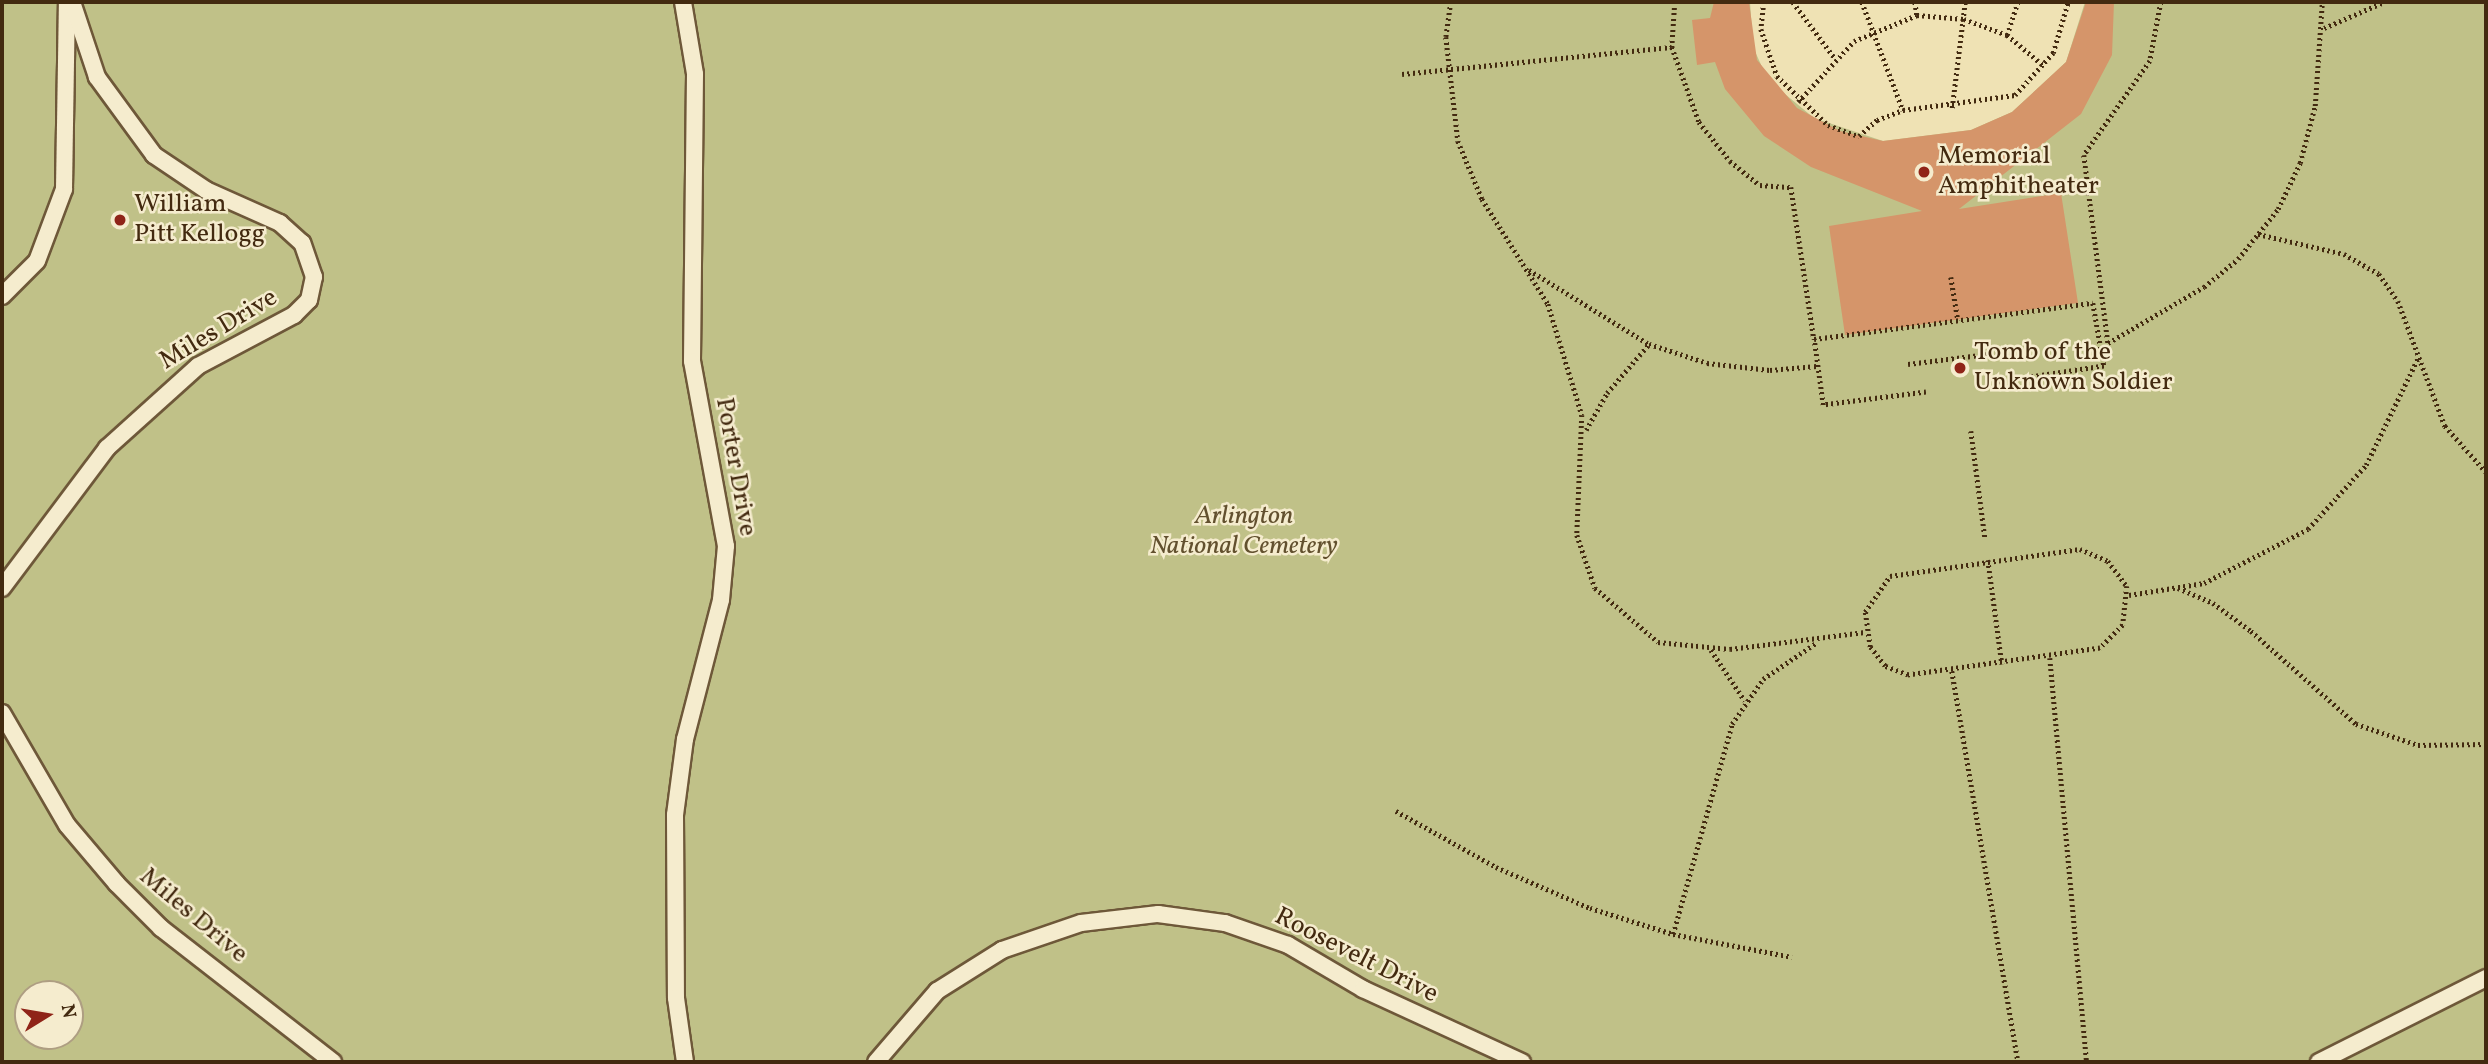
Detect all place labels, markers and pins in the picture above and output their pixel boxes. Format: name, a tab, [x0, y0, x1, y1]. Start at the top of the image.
place label: Memorial Amphitheater	[1938, 141, 2099, 202]
marker: Memorial Amphitheater	[1916, 164, 1932, 180]
place label: William Pitt Kellogg	[134, 189, 265, 250]
marker: William Pitt Kellogg	[112, 212, 128, 228]
place label: Tomb of the Unknown Soldier	[1974, 337, 2173, 398]
marker: Tomb of the Unknown Soldier	[1952, 360, 1968, 376]

